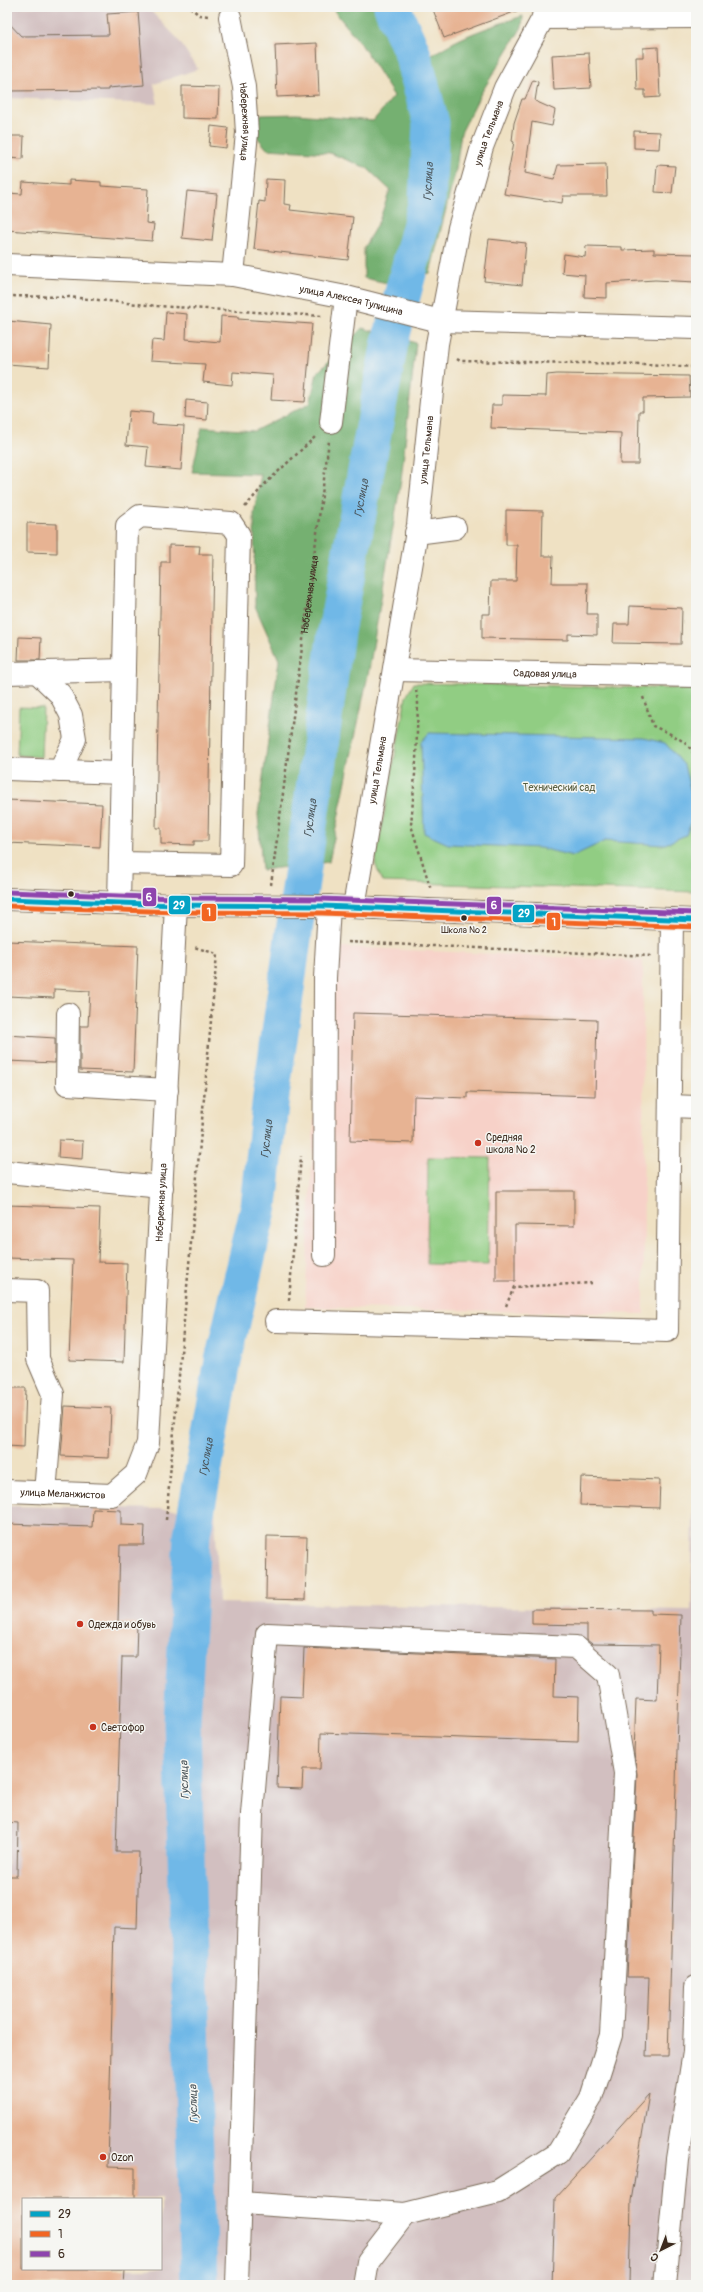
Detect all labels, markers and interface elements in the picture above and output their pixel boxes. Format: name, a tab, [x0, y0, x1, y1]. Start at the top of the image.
street label: Набережная улица	[236, 81, 252, 162]
street label: улица Тельмана	[472, 99, 507, 168]
water label: Гуслица	[421, 161, 436, 201]
street label: улица Алексея Тупицина	[297, 283, 404, 318]
street label: улица Тельмана	[417, 415, 436, 485]
water label: Гуслица	[352, 477, 372, 518]
street label: Набережная улица	[299, 554, 321, 635]
street label: Садовая улица	[513, 667, 577, 681]
street label: улица Тельмана	[366, 735, 390, 806]
park label: Технический сад	[523, 782, 595, 794]
water label: Гуслица	[301, 797, 320, 838]
line badge: 6	[142, 887, 157, 907]
unlabelled marker	[66, 889, 76, 899]
text: 6	[146, 891, 153, 904]
line badge: 29	[168, 895, 191, 915]
line badge: 6	[486, 896, 502, 915]
text: 29	[173, 899, 185, 912]
text: 6	[491, 899, 498, 912]
line badge: 1	[201, 903, 217, 922]
line badge: 29	[512, 904, 535, 923]
text: 1	[207, 906, 211, 919]
text: 29	[518, 907, 530, 920]
line badge: 1	[546, 912, 561, 931]
marker: Школа № 2	[459, 913, 469, 923]
text: 1	[552, 916, 556, 929]
place label: Школа № 2	[441, 925, 487, 936]
water label: Гуслица	[258, 1118, 275, 1159]
place label: Средняя школа № 2	[486, 1132, 536, 1156]
marker: Средняя школа № 2	[473, 1138, 483, 1148]
street label: Набережная улица	[153, 1163, 170, 1242]
water label: Гуслица	[197, 1436, 216, 1477]
street label: улица Меланжистов	[19, 1486, 106, 1502]
marker: Одежда и обувь	[75, 1619, 85, 1629]
place label: Одежда и обувь	[88, 1619, 156, 1631]
marker: Светофор	[88, 1722, 98, 1732]
place label: Светофор	[101, 1722, 145, 1734]
water label: Гуслица	[177, 1760, 192, 1799]
water label: Гуслица	[186, 2084, 201, 2123]
marker: Ozon	[98, 2152, 108, 2162]
place label: Ozon	[111, 2152, 134, 2164]
legend	[22, 2198, 162, 2270]
text: 29	[58, 2207, 71, 2222]
text: 1	[58, 2227, 63, 2242]
north arrow	[641, 2230, 681, 2270]
text: 6	[58, 2247, 65, 2262]
text: С	[648, 2250, 662, 2264]

